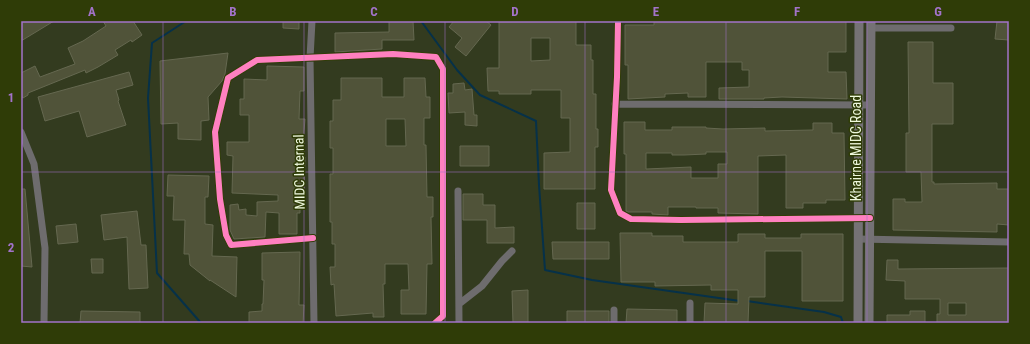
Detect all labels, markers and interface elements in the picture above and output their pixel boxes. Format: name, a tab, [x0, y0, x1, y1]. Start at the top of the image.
text: A	[88, 4, 96, 19]
text: B	[229, 4, 237, 19]
text: C	[370, 4, 378, 19]
text: D	[511, 4, 519, 19]
text: E	[653, 4, 660, 19]
text: F	[794, 4, 800, 19]
text: G	[934, 4, 942, 19]
text: 1	[8, 90, 14, 105]
street label: Khairne MIDC Road	[848, 95, 864, 201]
street label: MIDC Internal	[290, 134, 308, 210]
text: 2	[8, 240, 15, 255]

